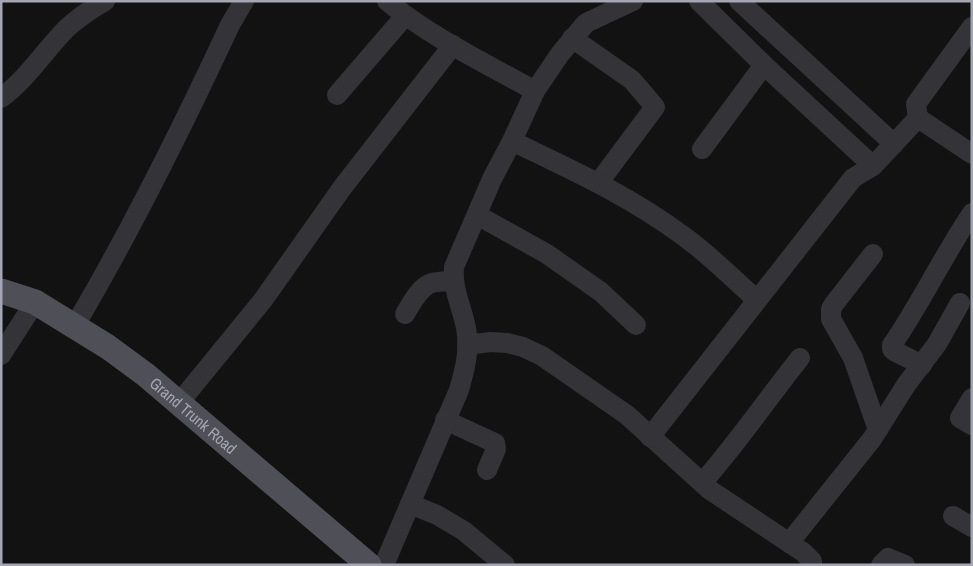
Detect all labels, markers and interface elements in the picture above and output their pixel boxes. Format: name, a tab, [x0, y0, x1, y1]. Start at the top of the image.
street label: Grand Trunk Road	[145, 372, 242, 459]

